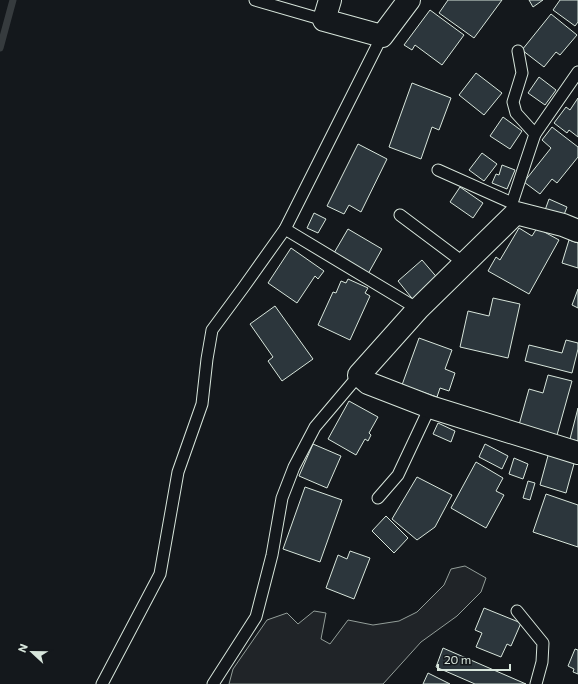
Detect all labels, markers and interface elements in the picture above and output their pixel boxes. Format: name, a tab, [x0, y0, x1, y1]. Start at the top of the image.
north arrow	[12, 632, 52, 672]
text: N	[15, 642, 30, 654]
scale bar	[438, 646, 510, 672]
text: 20 m	[444, 652, 471, 666]

